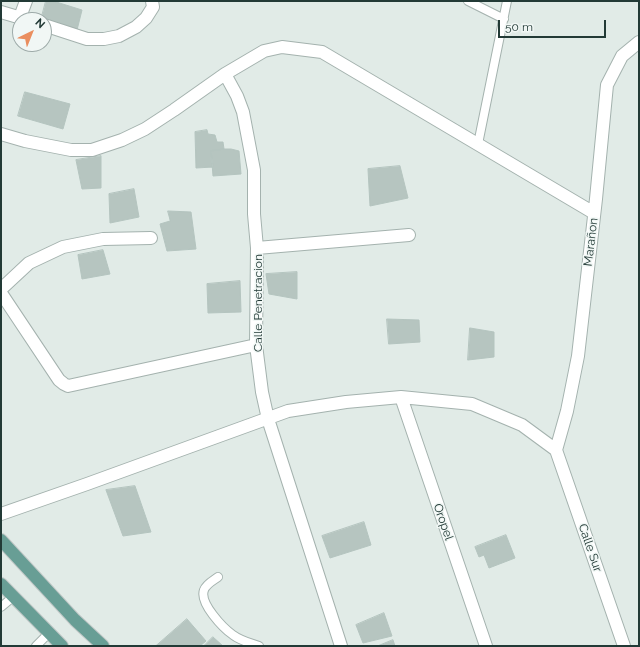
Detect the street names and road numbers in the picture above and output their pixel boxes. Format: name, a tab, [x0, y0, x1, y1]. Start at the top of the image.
street label: Marañon	[581, 217, 601, 267]
street label: Calle Penetracion	[251, 254, 265, 352]
street label: Oropel	[430, 502, 456, 542]
street label: Calle Sur	[575, 522, 605, 574]

